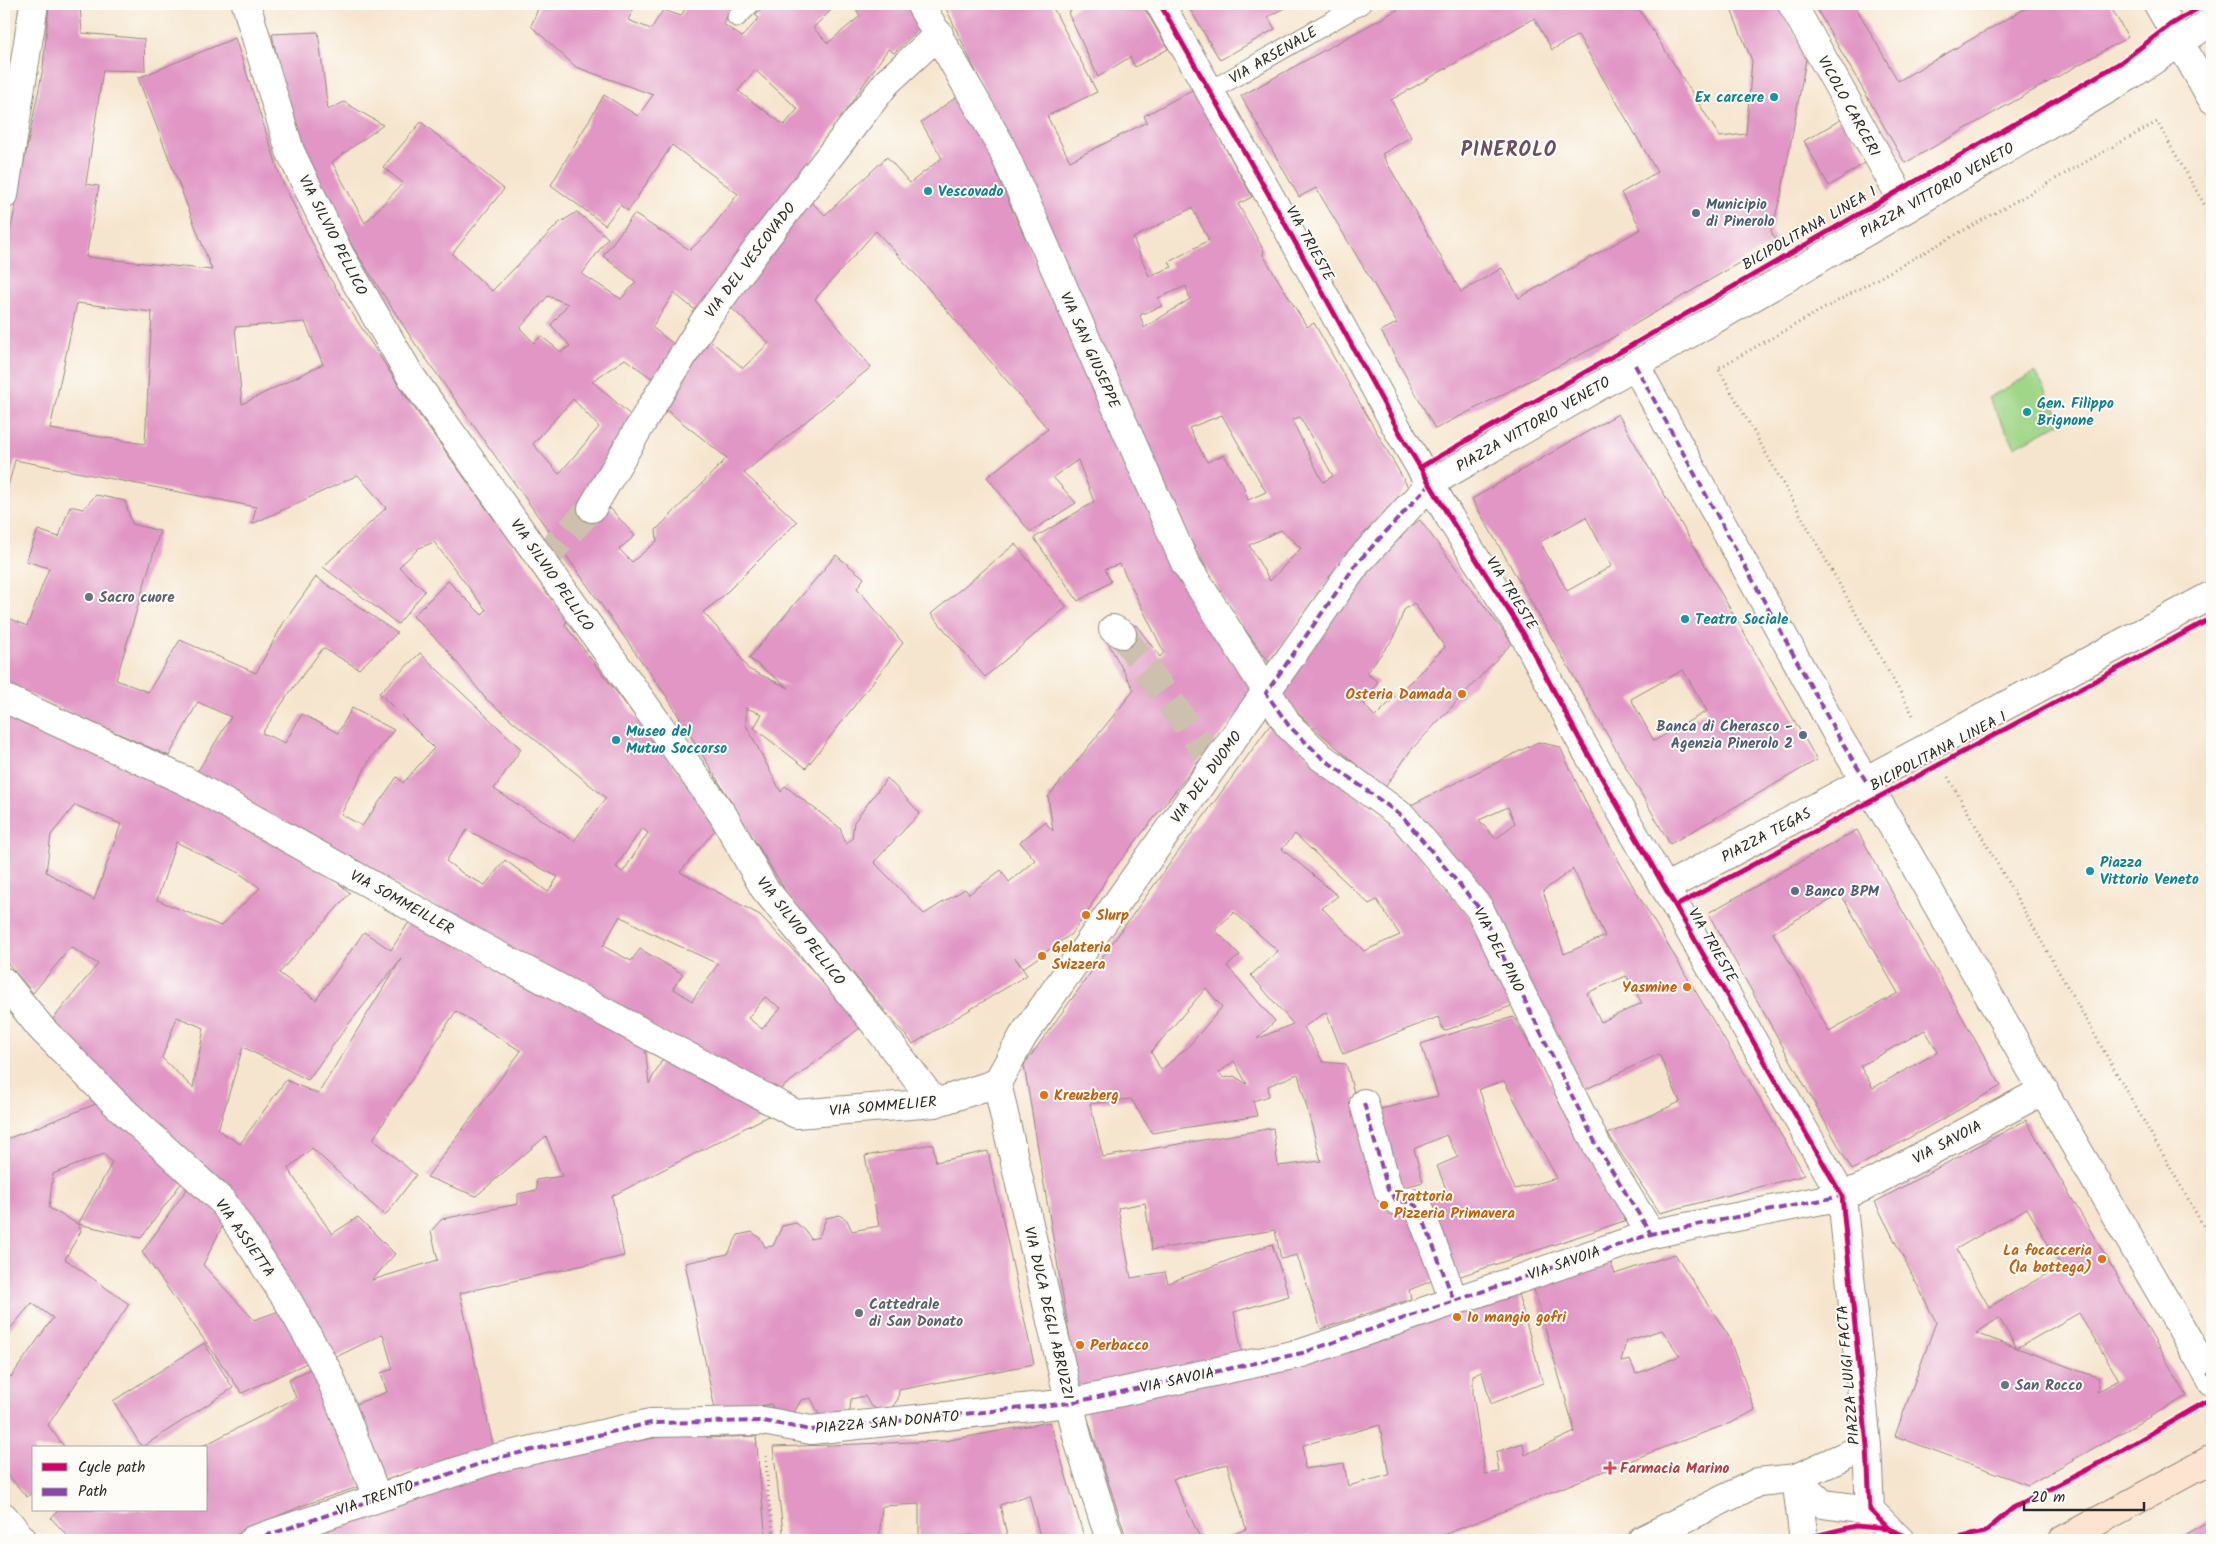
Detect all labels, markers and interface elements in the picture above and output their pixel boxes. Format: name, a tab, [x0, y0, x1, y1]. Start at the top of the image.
street label: VIA ARSENALE	[1225, 20, 1323, 91]
street label: VICOLO CARCERI	[1810, 52, 1886, 162]
place label: Ex carcere	[1695, 86, 1765, 110]
marker: Ex carcere	[1768, 91, 1780, 103]
district label: PINEROLO	[1461, 135, 1557, 167]
street label: PIAZZA VITTORIO VENETO	[1856, 137, 2019, 245]
street label: VIA SILVIO PELLICO	[291, 171, 373, 300]
place label: Vescovado	[938, 180, 1004, 204]
street label: BICIPOLITANA LINEA 1	[1738, 180, 1882, 277]
marker: Vescovado	[922, 185, 934, 197]
place label: Municipio di Pinerolo	[1706, 193, 1775, 234]
street label: VIA DEL VESCOVADO	[699, 198, 802, 323]
street label: VIA TRIESTE	[1279, 201, 1340, 287]
marker: Municipio di Pinerolo	[1690, 207, 1702, 219]
street label: VIA SAN GIUSEPPE	[1053, 288, 1126, 414]
street label: PIAZZA VITTORIO VENETO	[1452, 371, 1615, 479]
place label: Gen. Filippo Brignone	[2037, 392, 2114, 433]
marker: Gen. Filippo Brignone	[2021, 406, 2033, 418]
street label: VIA SILVIO PELLICO	[503, 514, 599, 637]
street label: VIA TRIESTE	[1479, 552, 1544, 636]
place label: Sacro cuore	[99, 586, 175, 610]
marker: Sacro cuore	[83, 591, 95, 603]
place label: Teatro Sociale	[1695, 608, 1789, 632]
marker: Teatro Sociale	[1679, 613, 1691, 625]
place label: Osteria Damada	[1346, 683, 1452, 707]
marker: Osteria Damada	[1456, 688, 1468, 700]
street label: BICIPOLITANA LINEA 1	[1866, 705, 2011, 798]
place label: Banca di Cherasco - Agenzia Pinerolo 2	[1656, 715, 1793, 756]
place label: Museo del Mutuo Soccorso	[626, 720, 727, 761]
street label: VIA DEL DUOMO	[1165, 726, 1249, 829]
marker: Banca di Cherasco - Agenzia Pinerolo 2	[1797, 729, 1809, 741]
marker: Museo del Mutuo Soccorso	[610, 734, 622, 746]
street label: PIAZZA TEGAS	[1717, 802, 1816, 870]
place label: Piazza Vittorio Veneto	[2100, 851, 2199, 892]
street label: VIA SOMMEILLER	[345, 864, 458, 942]
marker: Piazza Vittorio Veneto	[2084, 865, 2096, 877]
street label: VIA SILVIO PELLICO	[750, 872, 850, 991]
place label: Banco BPM	[1805, 880, 1880, 904]
marker: Banco BPM	[1789, 885, 1801, 897]
place label: Slurp	[1096, 904, 1129, 928]
street label: VIA DEL PINO	[1466, 904, 1530, 997]
street label: VIA TRIESTE	[1681, 904, 1744, 988]
marker: Slurp	[1080, 909, 1092, 921]
place label: Gelateria Svizzera	[1052, 936, 1111, 977]
marker: Gelateria Svizzera	[1036, 950, 1048, 962]
place label: Yasmine	[1622, 976, 1678, 1000]
marker: Yasmine	[1681, 981, 1693, 993]
place label: Kreuzberg	[1054, 1084, 1119, 1108]
marker: Kreuzberg	[1038, 1089, 1050, 1101]
street label: VIA SOMMELIER	[828, 1090, 938, 1124]
street label: VIA SAVOIA	[1908, 1114, 1987, 1171]
place label: Trattoria Pizzeria Primavera	[1394, 1185, 1515, 1226]
street label: VIA ASSIETTA	[208, 1194, 280, 1283]
marker: Trattoria Pizzeria Primavera	[1378, 1199, 1390, 1211]
street label: VIA DUCA DEGLI ABRUZZI	[1016, 1224, 1080, 1402]
place label: La focacceria (la bottega)	[2003, 1239, 2092, 1280]
street label: VIA SAVOIA	[1525, 1240, 1604, 1288]
marker: La focacceria (la bottega)	[2096, 1253, 2108, 1265]
place label: Cattedrale di San Donato	[869, 1293, 963, 1334]
street label: PIAZZA LUIGI FACTA	[1831, 1304, 1867, 1446]
place label: Io mangio gofri	[1467, 1306, 1567, 1330]
marker: Cattedrale di San Donato	[853, 1307, 865, 1319]
marker: Io mangio gofri	[1451, 1311, 1463, 1323]
place label: Perbacco	[1090, 1334, 1149, 1358]
marker: Perbacco	[1074, 1339, 1086, 1351]
street label: VIA SAVOIA	[1138, 1361, 1217, 1401]
place label: San Rocco	[2015, 1374, 2083, 1398]
marker: San Rocco	[1999, 1379, 2011, 1391]
street label: PIAZZA SAN DONATO	[814, 1405, 960, 1441]
legend	[32, 1446, 208, 1512]
text: Cycle path	[78, 1456, 145, 1480]
place label: Farmacia Marino	[1620, 1457, 1729, 1481]
marker: Farmacia Marino	[1604, 1462, 1616, 1474]
street label: VIA TRENTO	[333, 1474, 417, 1523]
scale bar	[2024, 1479, 2144, 1511]
text: Path	[78, 1480, 107, 1504]
text: 20 m	[2031, 1486, 2065, 1510]

